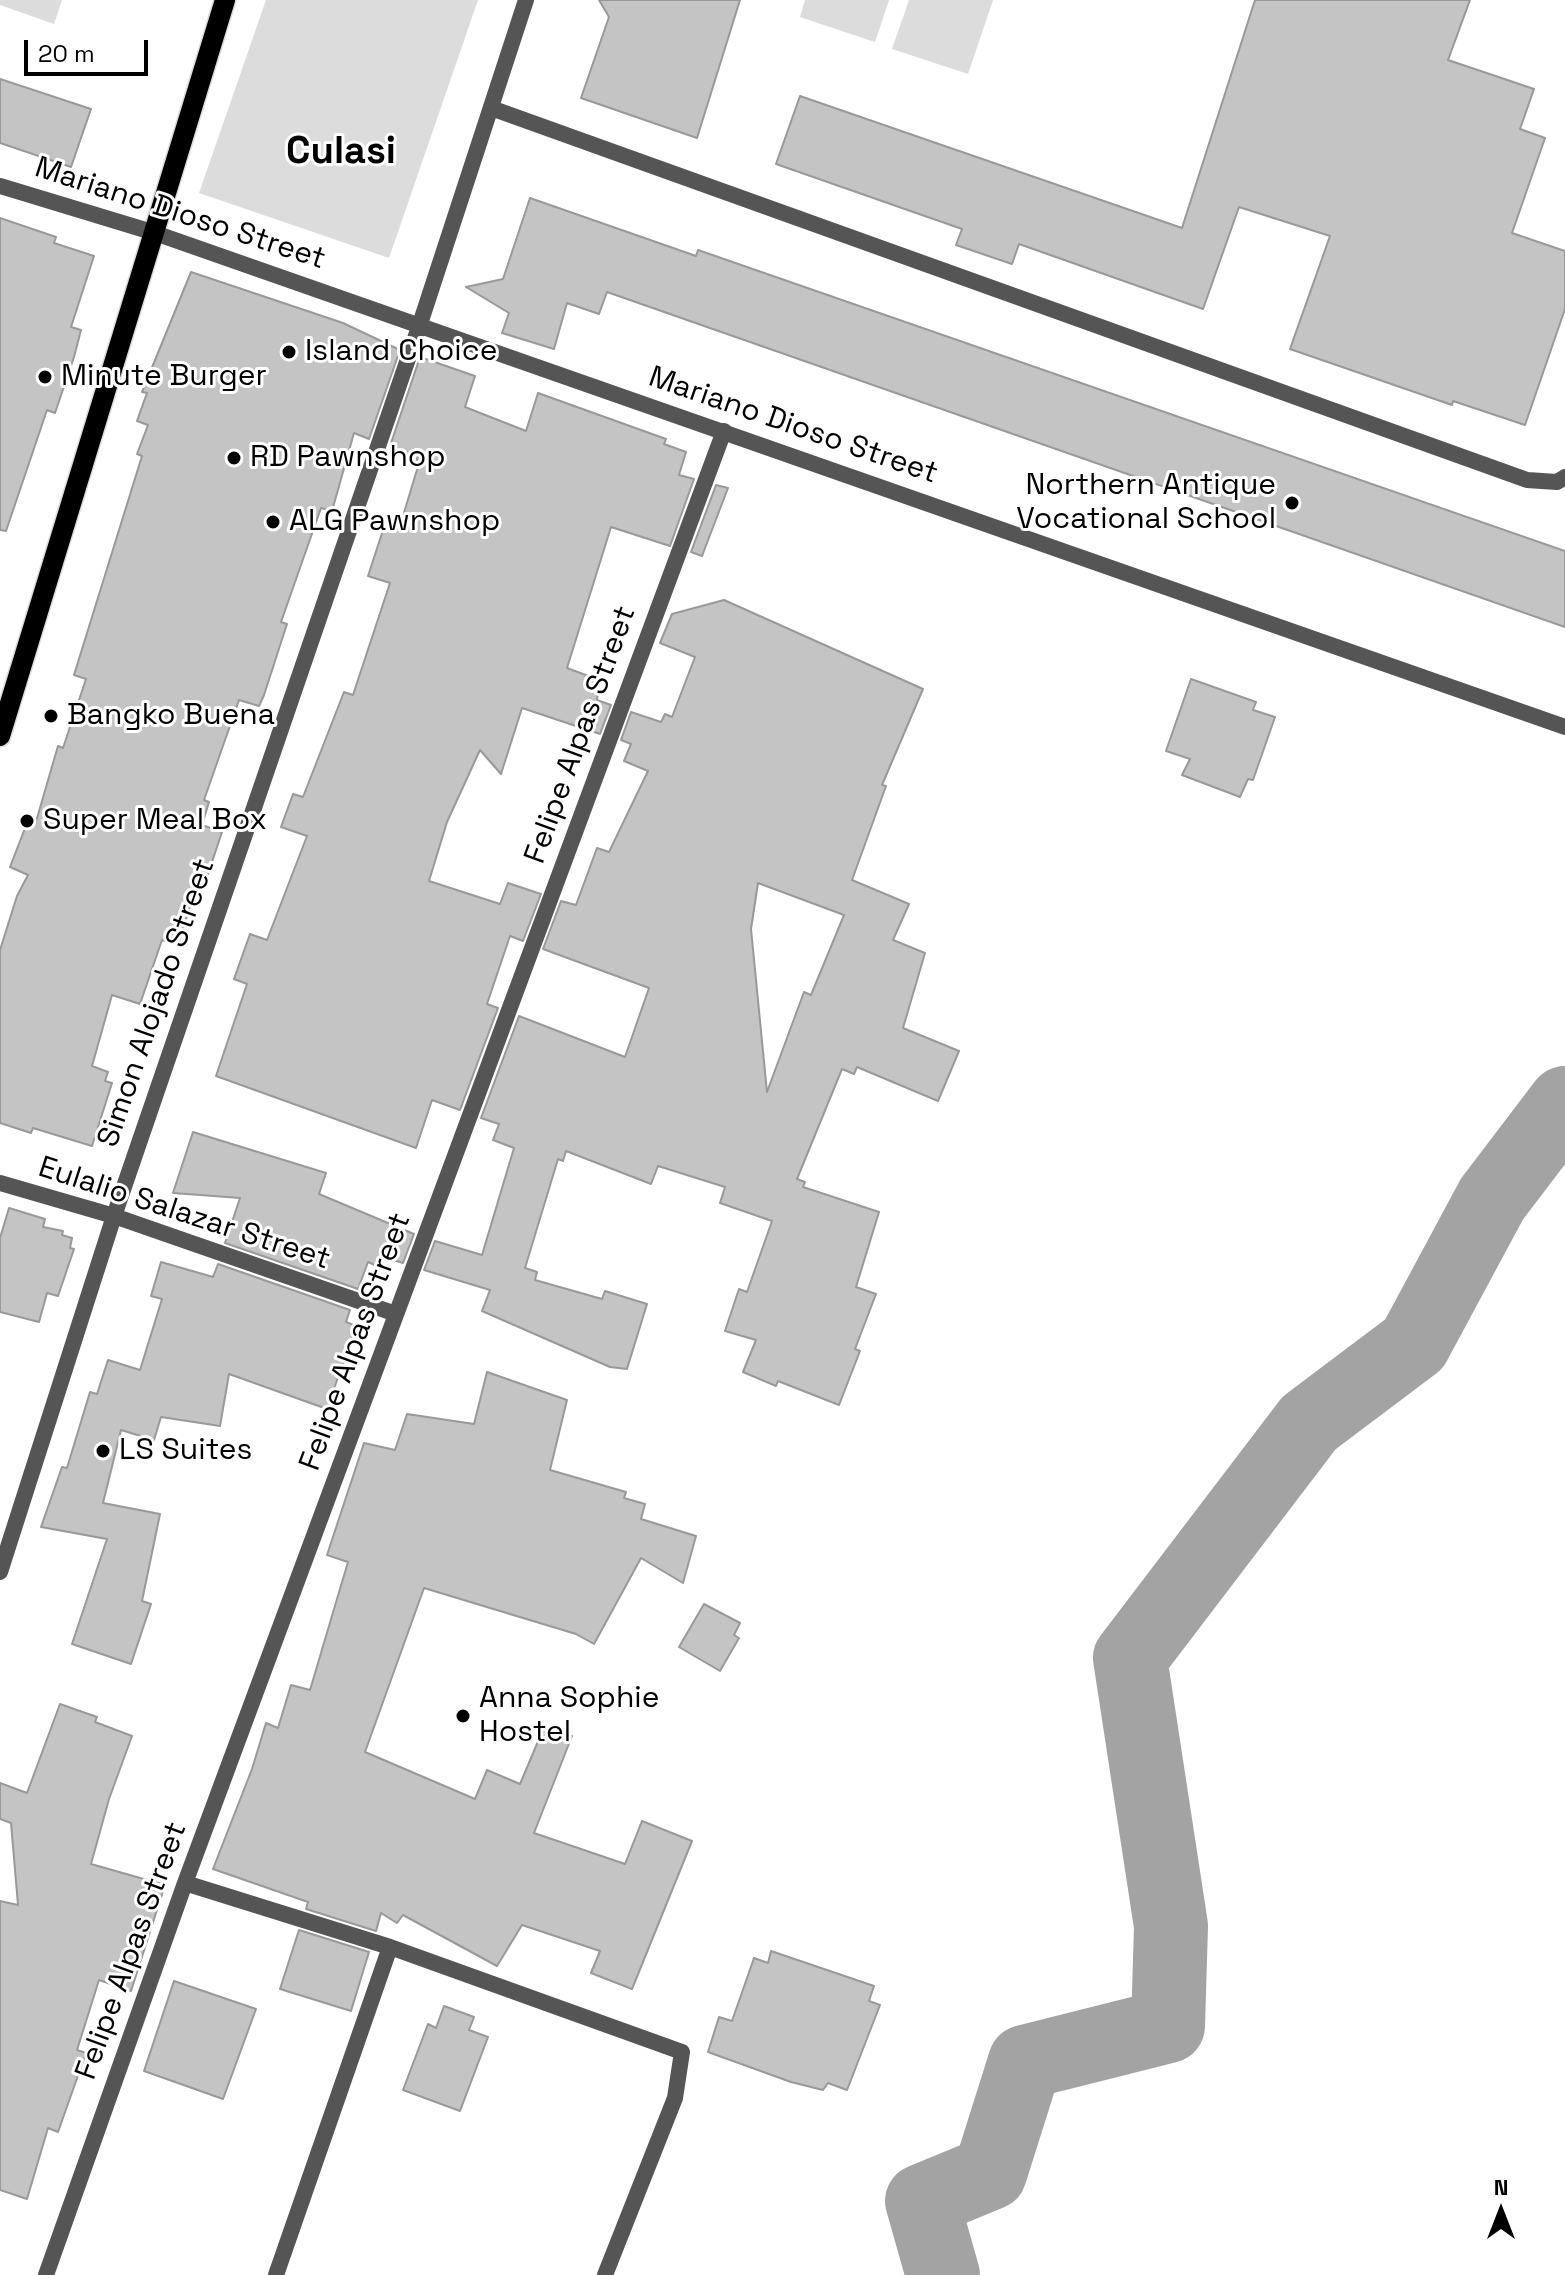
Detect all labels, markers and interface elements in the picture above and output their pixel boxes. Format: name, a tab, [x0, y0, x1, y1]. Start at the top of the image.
scale bar	[28, 24, 152, 74]
text: 20 m	[38, 38, 95, 69]
district label: Culasi	[286, 130, 396, 176]
street label: Mariano Dioso Street	[30, 150, 330, 278]
place label: Island Choice	[305, 334, 497, 370]
marker: Island Choice	[280, 343, 298, 361]
place label: Minute Burger	[61, 359, 267, 395]
street label: Mariano Dioso Street	[644, 360, 942, 492]
marker: Minute Burger	[36, 368, 54, 386]
place label: RD Pawnshop	[250, 440, 446, 476]
marker: RD Pawnshop	[225, 449, 243, 467]
place label: Northern Antique Vocational School	[1016, 468, 1276, 538]
marker: Northern Antique Vocational School	[1283, 494, 1301, 512]
place label: ALG Pawnshop	[289, 504, 500, 540]
marker: ALG Pawnshop	[264, 513, 282, 531]
street label: Felipe Alpas Street	[518, 601, 644, 869]
place label: Bangko Buena	[67, 698, 275, 734]
marker: Bangko Buena	[42, 707, 60, 725]
place label: Super Meal Box	[43, 803, 267, 839]
marker: Super Meal Box	[18, 812, 36, 830]
street label: Simon Alojado Street	[91, 854, 223, 1152]
street label: Eulalio Salazar Street	[34, 1150, 334, 1278]
street label: Felipe Alpas Street	[293, 1208, 419, 1476]
place label: LS Suites	[119, 1433, 252, 1469]
marker: LS Suites	[94, 1442, 112, 1460]
place label: Anna Sophie Hostel	[479, 1681, 659, 1752]
marker: Anna Sophie Hostel	[454, 1707, 472, 1725]
street label: Felipe Alpas Street	[69, 1817, 195, 2085]
north arrow	[1461, 2171, 1541, 2251]
text: N	[1494, 2173, 1508, 2201]

